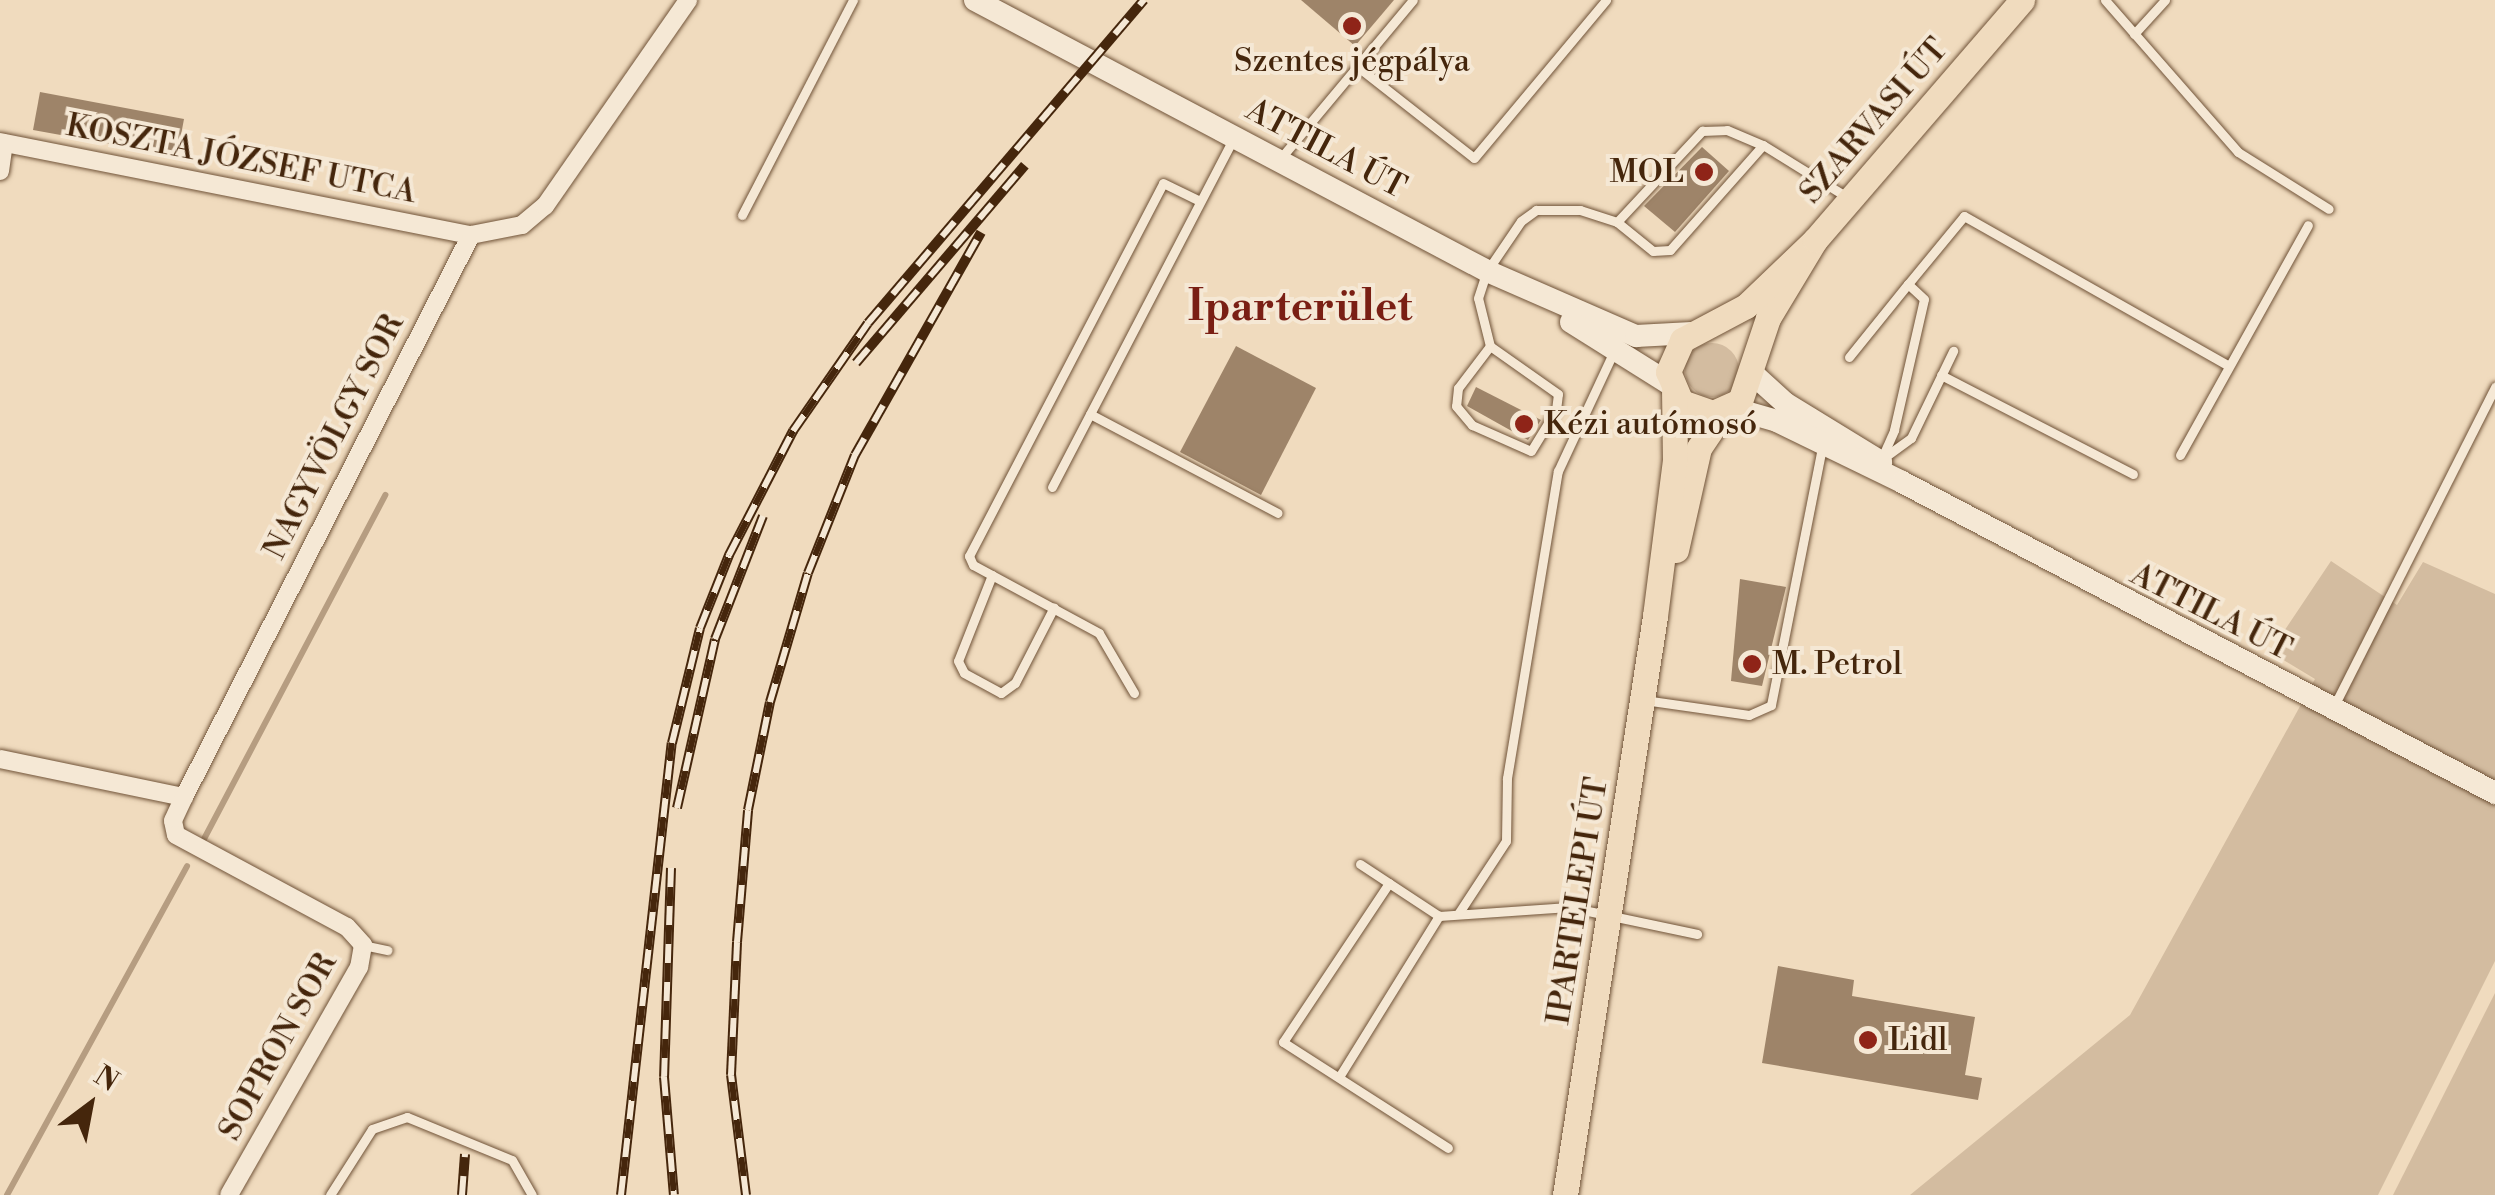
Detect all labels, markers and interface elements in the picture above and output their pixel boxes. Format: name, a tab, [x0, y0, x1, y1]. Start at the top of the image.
marker: Szentes jégpálya	[1341, 15, 1363, 37]
street label: SZARVASI ÚT	[1792, 31, 1956, 211]
place label: Szentes jégpálya	[1234, 42, 1470, 80]
street label: ATTILA ÚT	[1240, 91, 1412, 207]
street label: KOSZTA JÓZSEF UTCA	[63, 106, 419, 212]
place label: MOL	[1610, 153, 1684, 191]
marker: MOL	[1693, 161, 1715, 183]
district label: Iparterület	[1188, 283, 1412, 333]
street label: NAGYVÖLGY SOR	[256, 308, 412, 566]
place label: Kézi autómosó	[1544, 405, 1757, 443]
marker: Kézi autómosó	[1513, 413, 1535, 435]
street label: ATTILA ÚT	[2124, 555, 2298, 669]
place label: M. Petrol	[1772, 645, 1902, 683]
marker: M. Petrol	[1741, 653, 1763, 675]
street label: IPARTELEPI ÚT	[1539, 775, 1617, 1027]
street label: SOPRON SOR	[211, 947, 345, 1147]
place label: Lidl	[1888, 1021, 1947, 1059]
marker: Lidl	[1857, 1029, 1879, 1051]
north arrow	[40, 1055, 140, 1155]
text: N	[87, 1058, 125, 1100]

